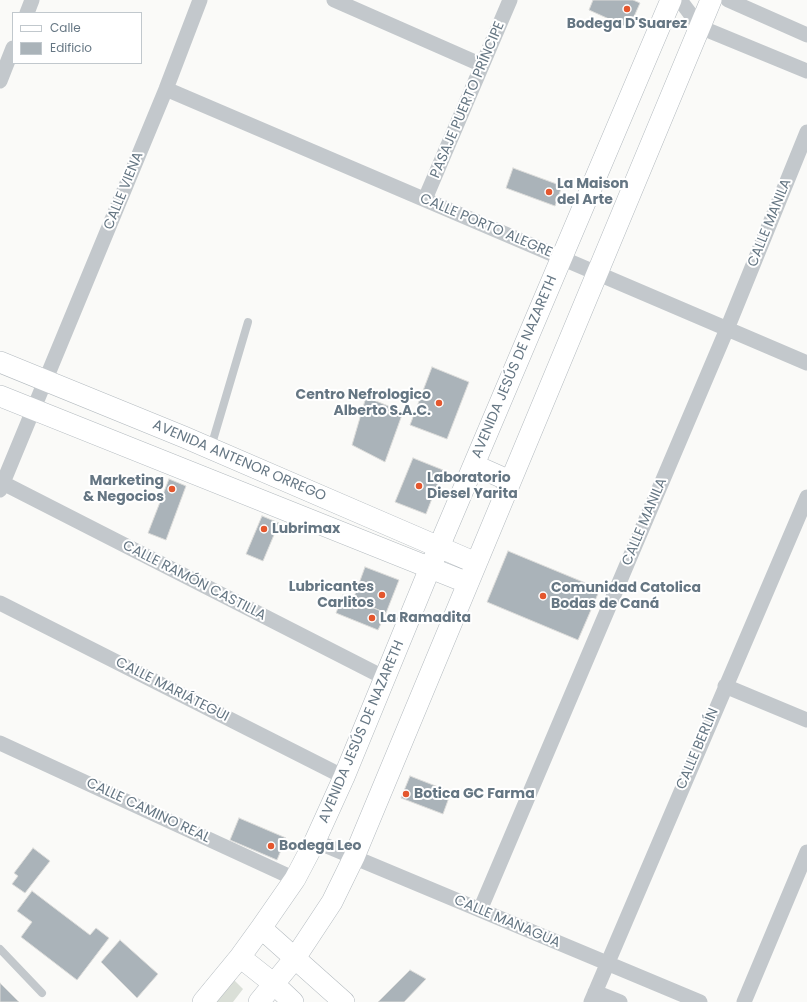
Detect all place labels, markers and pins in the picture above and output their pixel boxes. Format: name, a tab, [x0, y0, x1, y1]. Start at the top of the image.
marker: Bodega D'Suarez	[622, 4, 632, 14]
place label: Bodega D'Suarez	[567, 16, 687, 32]
place label: La Maison del Arte	[557, 176, 629, 208]
marker: La Maison del Arte	[544, 187, 554, 197]
place label: Centro Nefrologico Alberto S.A.C.	[296, 387, 431, 420]
marker: Centro Nefrologico Alberto S.A.C.	[434, 398, 444, 408]
place label: Laboratorio Diesel Yarita	[427, 470, 518, 502]
place label: Marketing & Negocios	[83, 473, 164, 506]
marker: Laboratorio Diesel Yarita	[414, 481, 424, 491]
marker: Marketing & Negocios	[167, 484, 177, 494]
place label: Lubrimax	[272, 521, 340, 537]
marker: Lubrimax	[259, 524, 269, 534]
place label: Lubricantes Carlitos	[289, 579, 374, 612]
place label: Comunidad Catolica Bodas de Caná	[551, 580, 701, 612]
marker: Lubricantes Carlitos	[377, 590, 387, 600]
marker: Comunidad Catolica Bodas de Caná	[538, 591, 548, 601]
place label: La Ramadita	[380, 610, 471, 626]
marker: La Ramadita	[367, 613, 377, 623]
place label: Botica GC Farma	[414, 786, 535, 802]
marker: Botica GC Farma	[401, 789, 411, 799]
place label: Bodega Leo	[279, 838, 361, 854]
marker: Bodega Leo	[266, 841, 276, 851]

